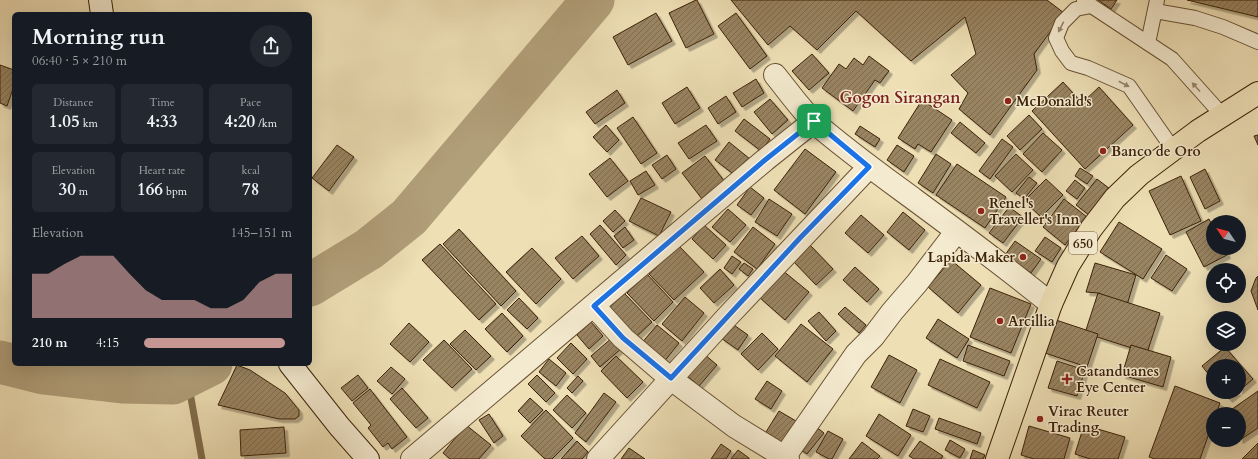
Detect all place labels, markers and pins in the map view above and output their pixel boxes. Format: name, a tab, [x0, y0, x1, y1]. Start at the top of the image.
place label: McDonald's	[1016, 92, 1092, 111]
marker: McDonald's	[1003, 96, 1013, 106]
pin	[797, 104, 831, 138]
place label: Banco de Oro	[1111, 142, 1201, 161]
marker: Banco de Oro	[1098, 146, 1108, 156]
place label: Renel's Traveller's Inn	[989, 194, 1079, 229]
marker: Renel's Traveller's Inn	[976, 206, 986, 216]
place label: Lapida Maker	[927, 248, 1015, 267]
marker: Lapida Maker	[1018, 252, 1028, 262]
place label: Arcillia	[1008, 312, 1055, 331]
marker: Arcillia	[995, 316, 1005, 326]
place label: Catanduanes Eye Center	[1076, 362, 1159, 397]
marker: Catanduanes Eye Center	[1061, 373, 1073, 385]
place label: Virac Reuter Trading	[1048, 402, 1129, 437]
marker: Virac Reuter Trading	[1035, 414, 1045, 424]

